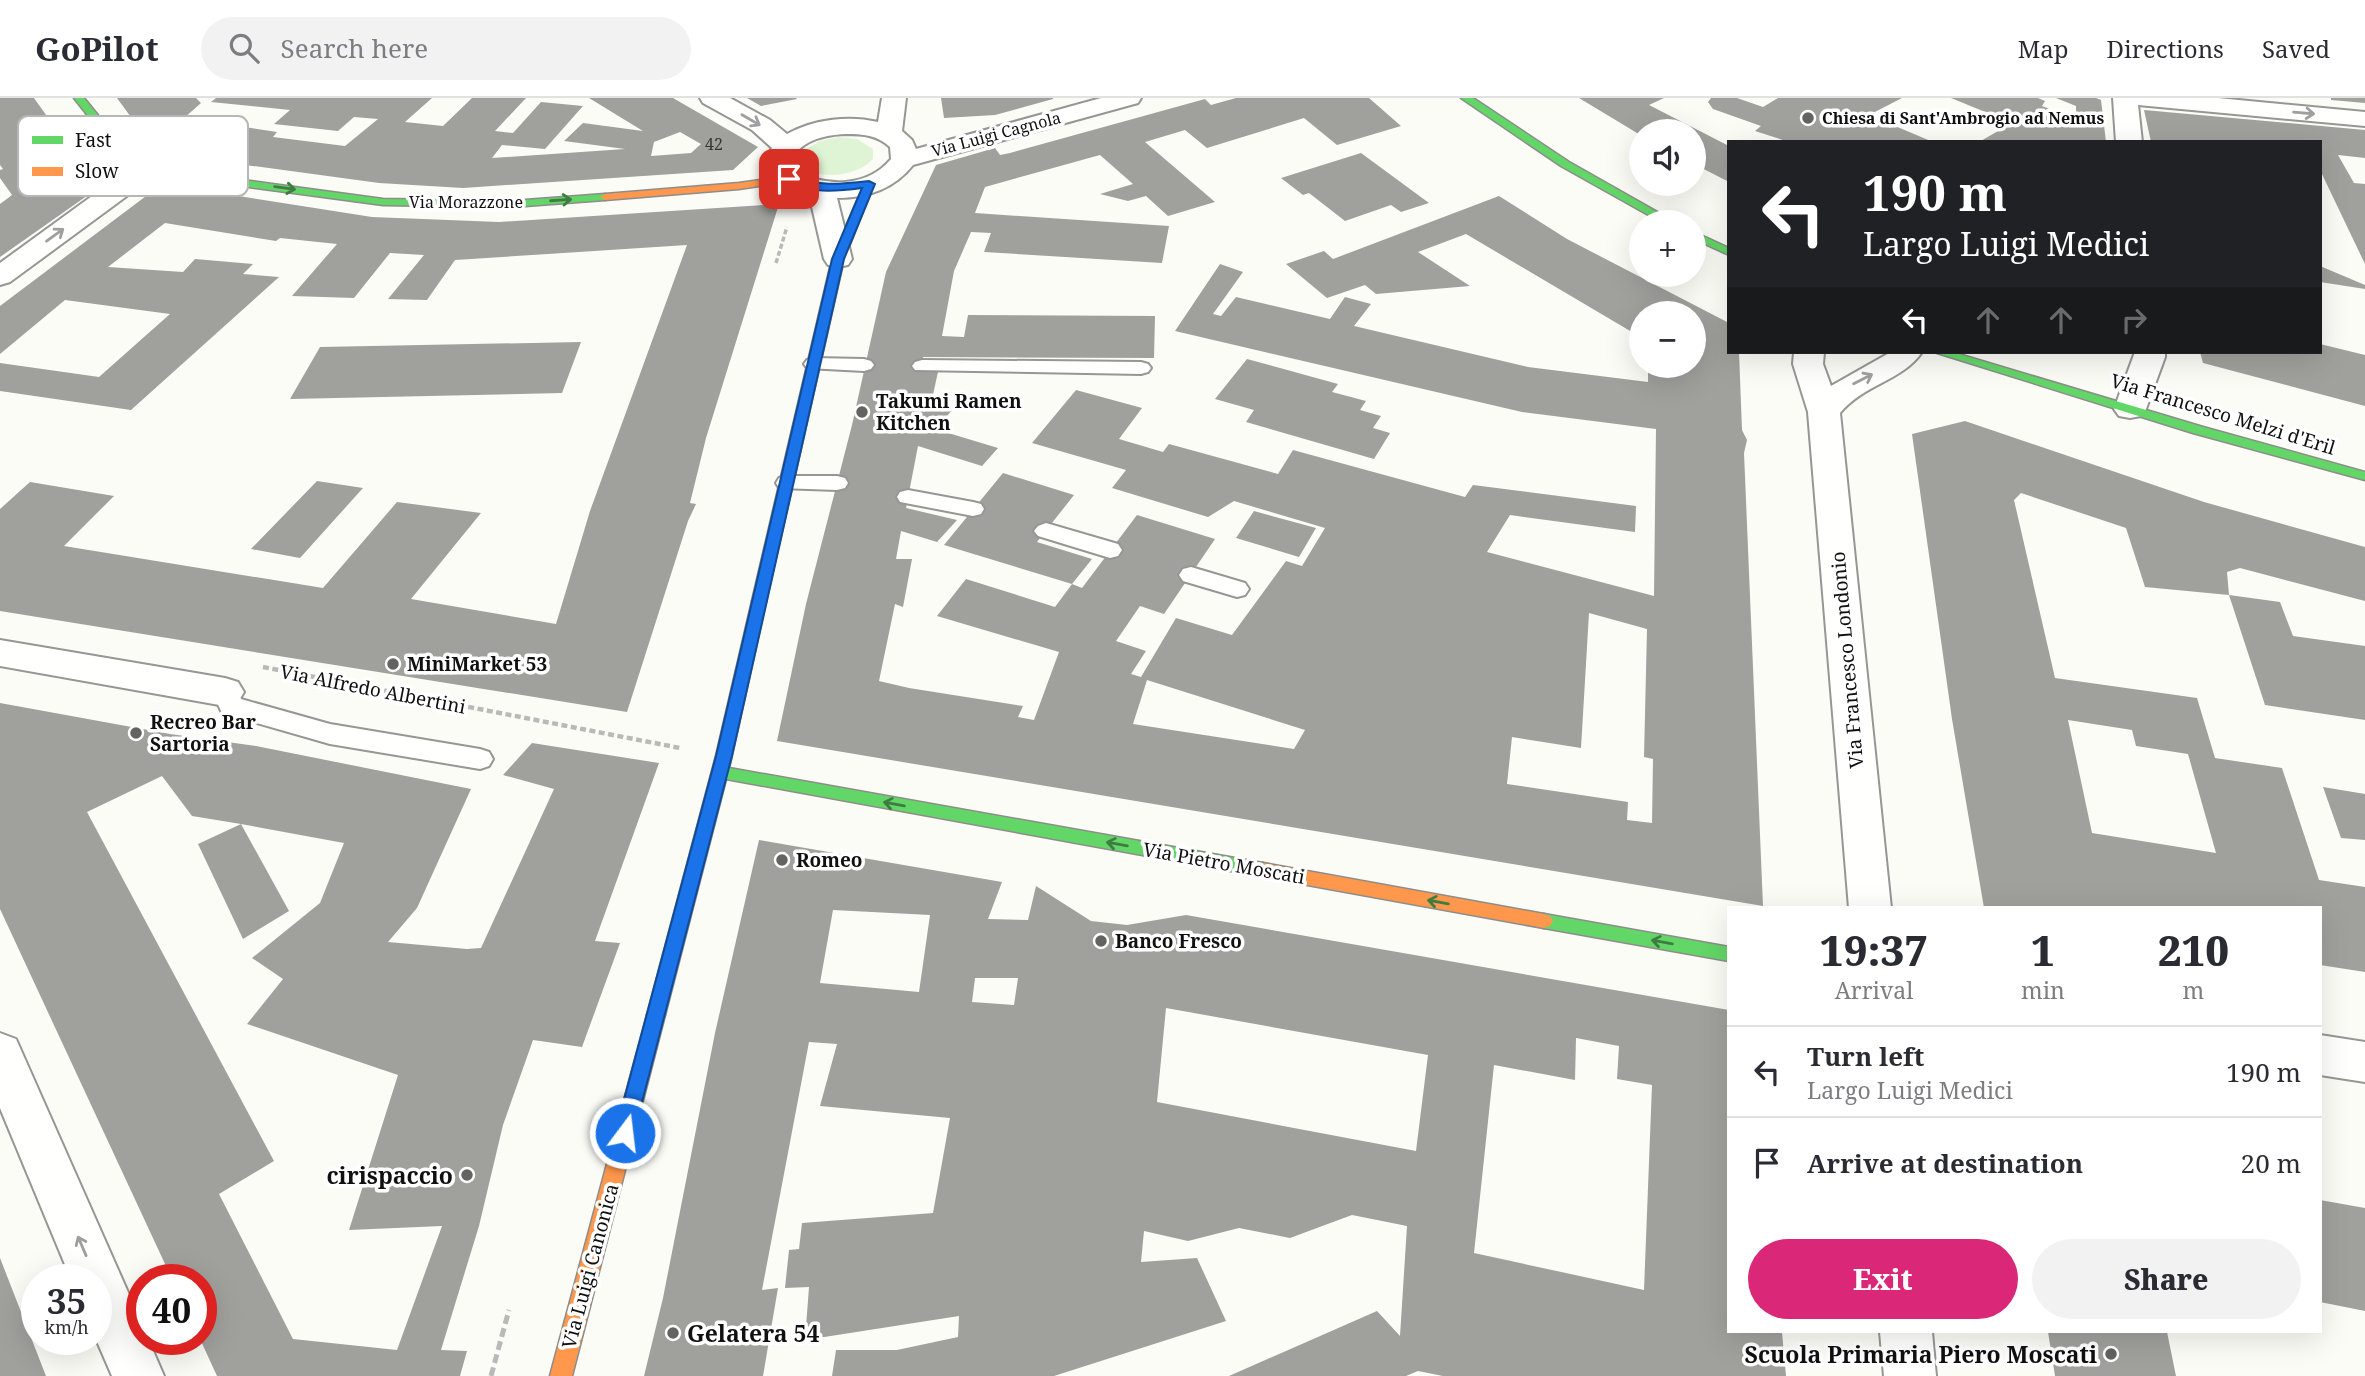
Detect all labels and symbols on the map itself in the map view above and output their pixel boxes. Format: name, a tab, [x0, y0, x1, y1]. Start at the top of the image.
street label: Via Luigi Cagnola	[929, 106, 1063, 162]
place label: Chiesa di Sant'Ambrogio ad Nemus	[1822, 107, 2104, 129]
one-way arrow	[2292, 107, 2315, 120]
marker: Chiesa di Sant'Ambrogio ad Nemus	[1800, 110, 1816, 126]
one-way arrow	[740, 113, 760, 127]
legend	[18, 116, 248, 196]
text: Fast	[75, 127, 112, 153]
house number: 42	[705, 133, 723, 155]
pin	[759, 149, 819, 209]
text: Slow	[75, 158, 119, 184]
one-way arrow	[273, 182, 296, 195]
street label: Via Morazzone	[409, 191, 523, 213]
one-way arrow	[549, 193, 571, 206]
one-way arrow	[45, 228, 64, 243]
street label: Via Francesco Melzi d'Eril	[2107, 367, 2339, 461]
one-way arrow	[1853, 372, 1873, 386]
place label: Takumi Ramen Kitchen	[876, 388, 1022, 436]
marker: Takumi Ramen Kitchen	[854, 404, 870, 420]
street label: Via Francesco Londonio	[1825, 550, 1869, 770]
place label: MiniMarket 53	[407, 651, 547, 677]
marker: MiniMarket 53	[385, 656, 401, 672]
street label: Via Alfredo Albertini	[278, 658, 468, 720]
place label: Recreo Bar Sartoria	[150, 709, 256, 757]
marker: Recreo Bar Sartoria	[128, 725, 144, 741]
one-way arrow	[883, 797, 906, 810]
street label: Via Pietro Moscati	[1141, 836, 1307, 890]
one-way arrow	[1107, 837, 1129, 850]
place label: Romeo	[796, 847, 862, 873]
marker: Romeo	[774, 852, 790, 868]
one-way arrow	[1427, 894, 1450, 908]
place label: Banco Fresco	[1115, 928, 1242, 954]
marker: Banco Fresco	[1093, 933, 1109, 949]
one-way arrow	[1651, 935, 1674, 948]
position arrow	[588, 1096, 662, 1170]
place label: cirispaccio	[326, 1159, 453, 1191]
marker: cirispaccio	[459, 1167, 475, 1183]
street label: Via Luigi Canonica	[555, 1181, 625, 1351]
one-way arrow	[75, 1235, 88, 1257]
speed limit sign: 40	[126, 1264, 217, 1355]
place label: Gelatera 54	[687, 1317, 820, 1349]
marker: Gelatera 54	[665, 1325, 681, 1341]
place label: Scuola Primaria Piero Moscati	[1745, 1338, 2097, 1370]
marker: Scuola Primaria Piero Moscati	[2103, 1346, 2119, 1362]

